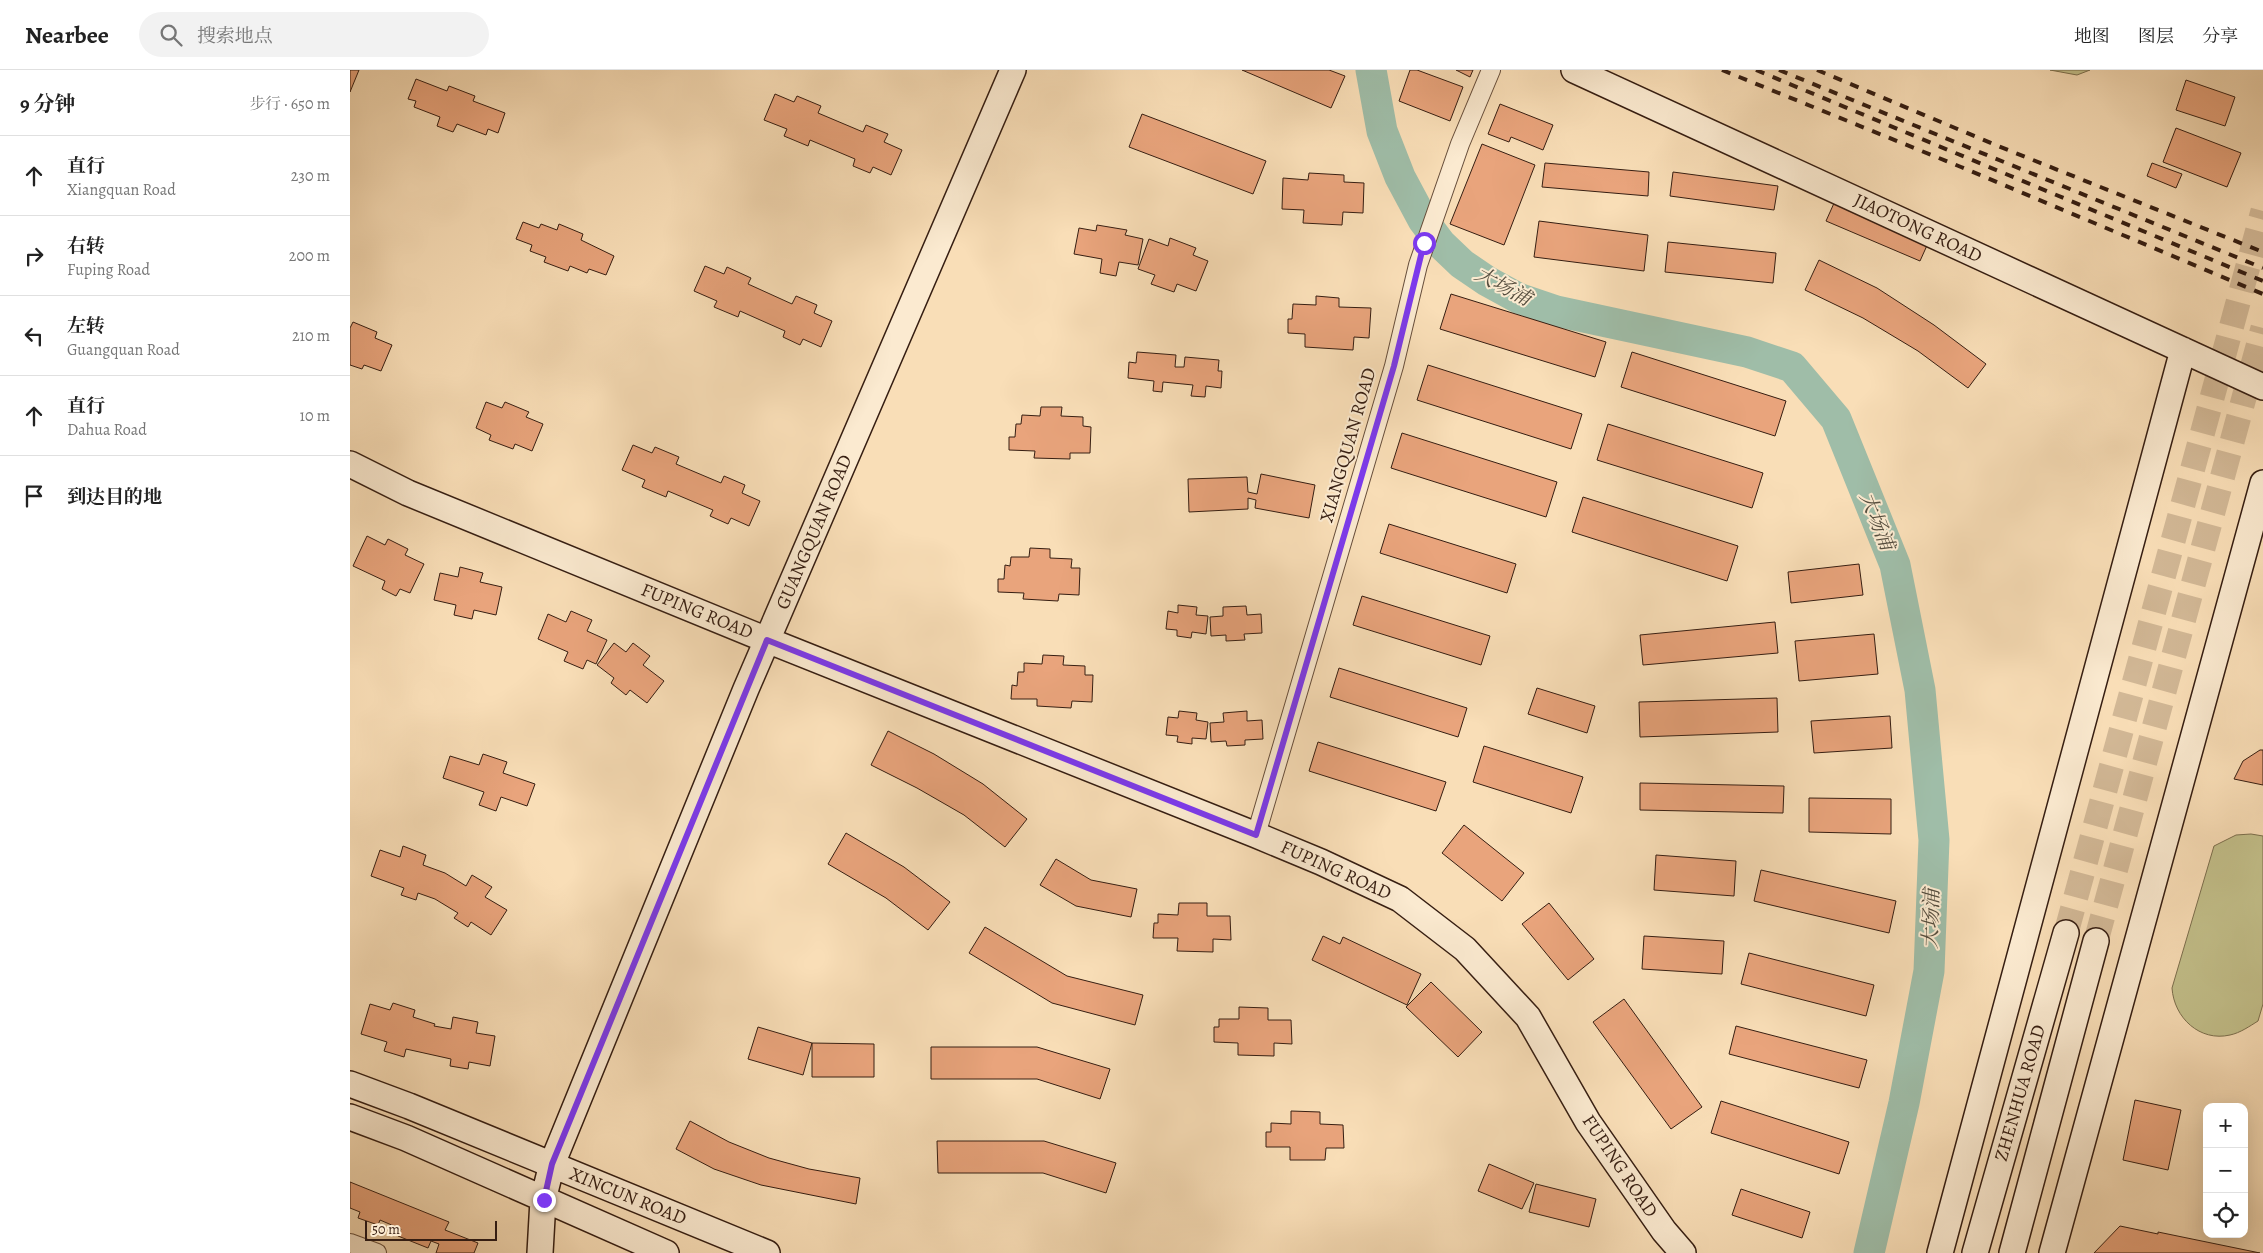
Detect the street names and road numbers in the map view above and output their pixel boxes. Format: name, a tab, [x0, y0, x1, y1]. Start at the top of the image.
street label: JIAOTONG ROAD	[1850, 187, 1986, 269]
street label: XIANGQUAN ROAD	[1313, 365, 1383, 525]
street label: GUANGQUAN ROAD	[770, 450, 858, 614]
street label: FUPING ROAD	[637, 577, 757, 645]
street label: FUPING ROAD	[1276, 834, 1396, 906]
street label: ZHENHUA ROAD	[1988, 1022, 2052, 1164]
street label: FUPING ROAD	[1576, 1109, 1664, 1223]
street label: XINCUN ROAD	[566, 1161, 690, 1231]

